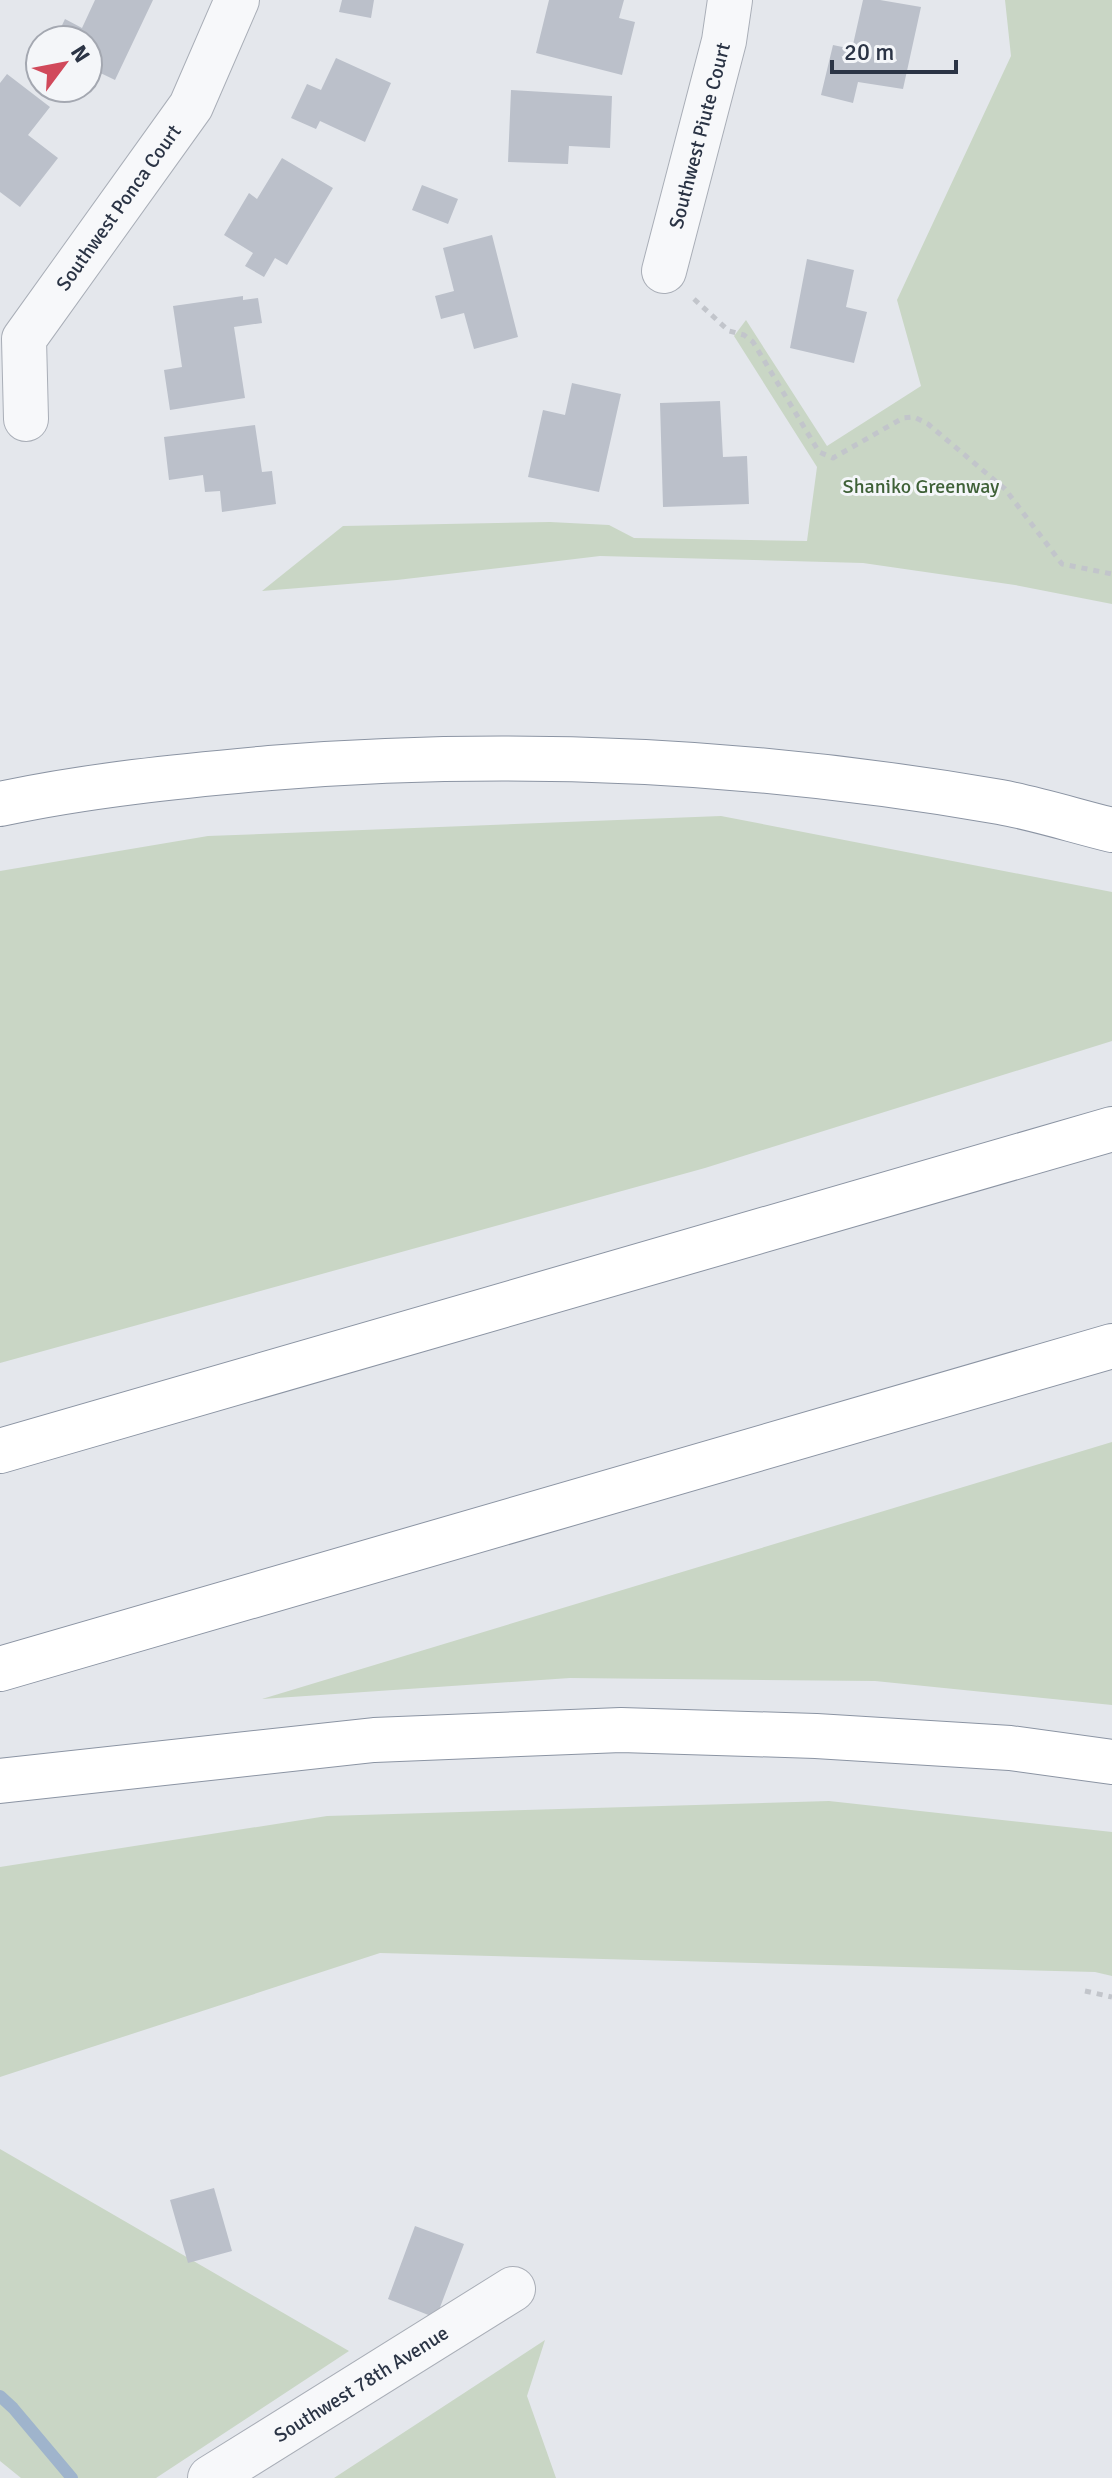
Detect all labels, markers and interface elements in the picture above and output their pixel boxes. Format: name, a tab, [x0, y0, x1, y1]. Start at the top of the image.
north arrow	[24, 24, 104, 104]
scale bar	[832, 24, 956, 74]
text: 20 m	[844, 37, 894, 67]
text: N	[65, 40, 96, 67]
street label: Southwest Piute Court	[664, 40, 736, 231]
street label: Southwest Ponca Court	[51, 120, 187, 296]
park label: Shaniko Greenway	[843, 474, 1000, 499]
street label: Southwest 78th Avenue	[269, 2320, 453, 2448]

